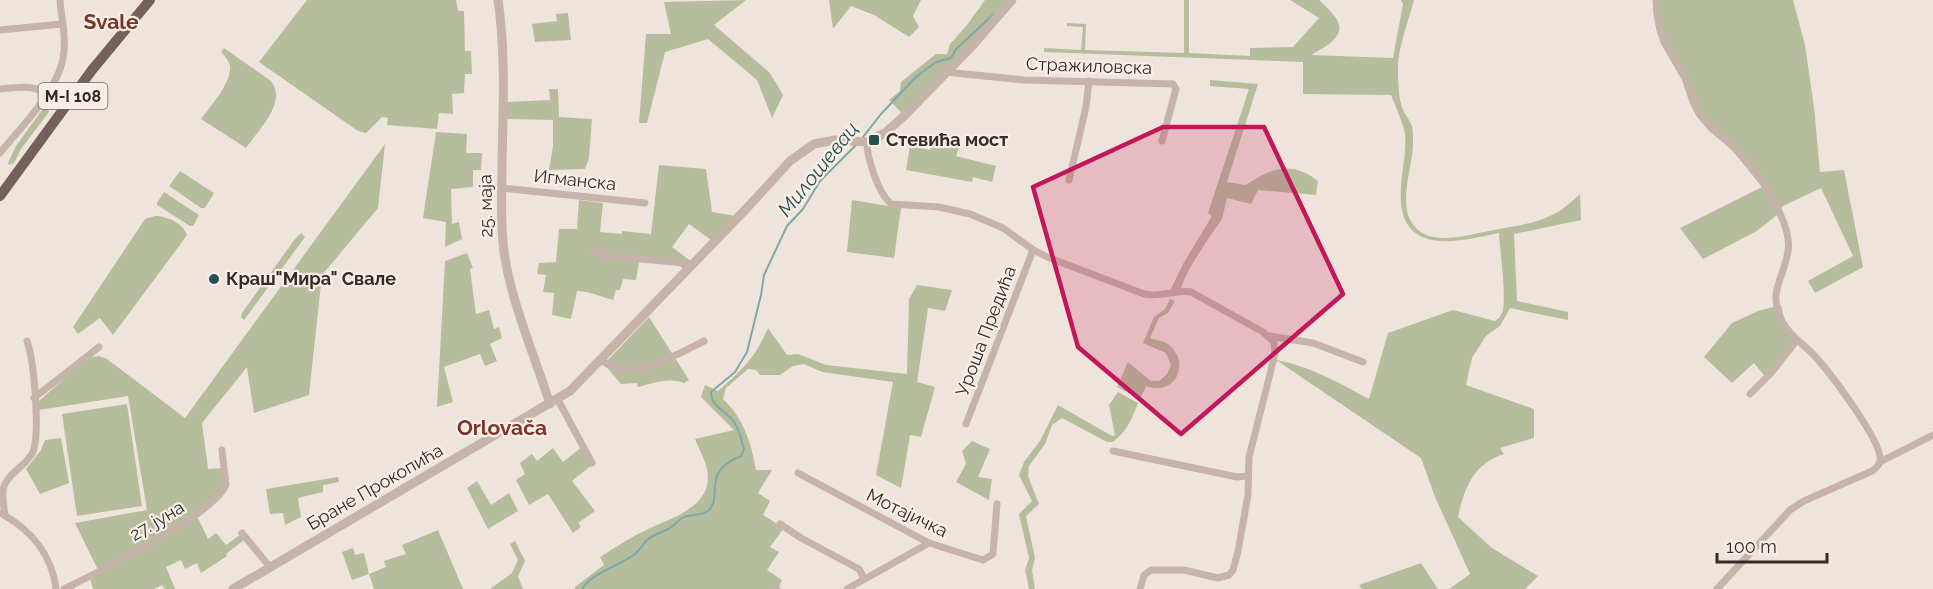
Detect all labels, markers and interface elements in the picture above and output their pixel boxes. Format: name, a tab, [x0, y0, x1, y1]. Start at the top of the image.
district label: Svale	[83, 9, 139, 34]
street label: Стражиловска	[1026, 53, 1153, 78]
road number: M-I 108	[38, 83, 107, 109]
water label: Милошевац	[773, 117, 863, 221]
place label: Стевића мост	[886, 129, 1008, 150]
marker: Стевића мост	[867, 133, 881, 147]
street label: Игманска	[533, 165, 617, 194]
street label: 25. маја	[474, 174, 497, 238]
street label: Уроша Предића	[951, 263, 1020, 399]
place label: Краш"Мира" Свале	[226, 268, 396, 289]
marker: Краш"Мира" Свале	[207, 272, 221, 286]
district label: Orlovača	[457, 415, 547, 440]
street label: Бране Прокопића	[303, 439, 447, 534]
street label: Мотајичка	[863, 484, 951, 541]
street label: 27. јуна	[126, 496, 188, 545]
scale bar	[1717, 526, 1826, 564]
text: 100 m	[1726, 536, 1777, 557]

